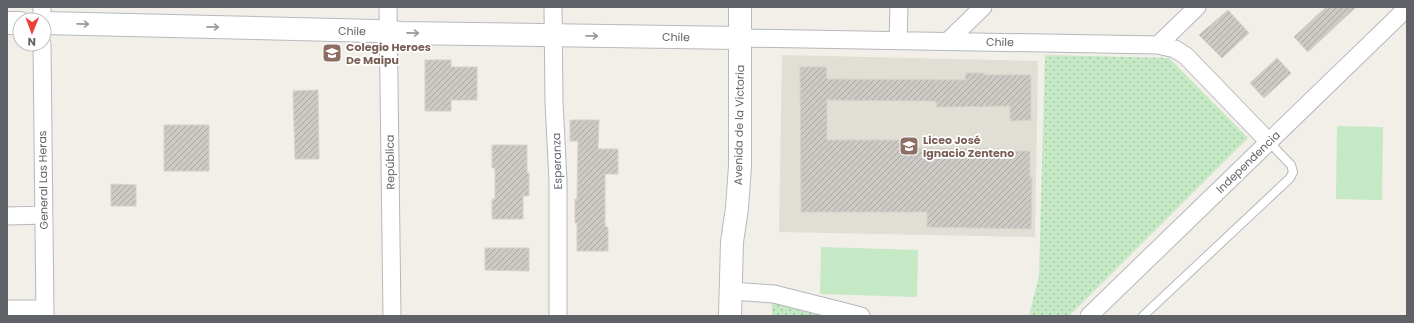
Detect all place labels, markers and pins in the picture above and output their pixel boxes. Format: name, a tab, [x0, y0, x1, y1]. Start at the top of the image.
place label: Colegio Heroes De Maipu	[346, 39, 431, 68]
school or university icon: Colegio Heroes De Maipu	[321, 42, 343, 64]
place label: Liceo José Ignacio Zenteno	[923, 132, 1014, 161]
school or university icon: Liceo José Ignacio Zenteno	[898, 135, 920, 157]

